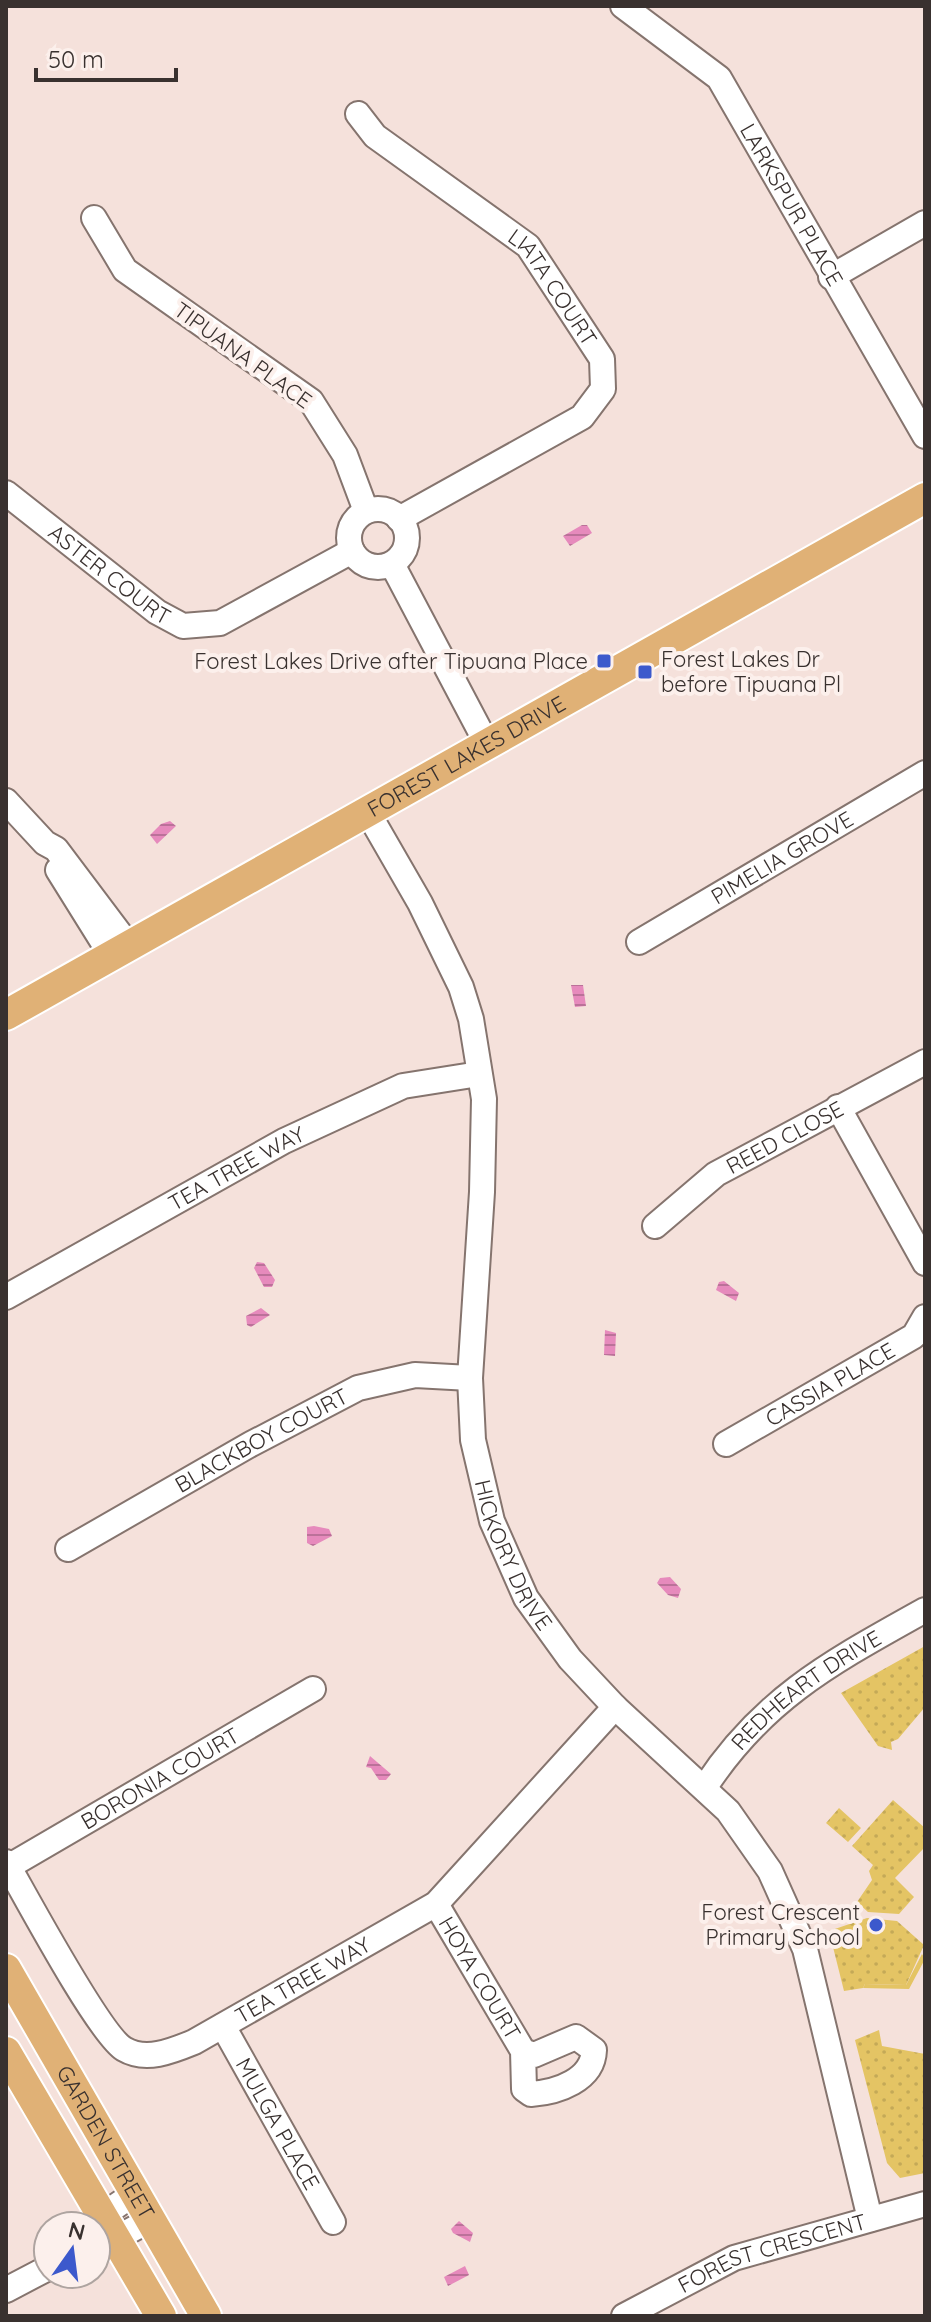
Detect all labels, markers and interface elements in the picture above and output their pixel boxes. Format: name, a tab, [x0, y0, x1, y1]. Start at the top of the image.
scale bar	[36, 32, 176, 82]
text: 50 m	[48, 44, 104, 74]
street label: LARKSPUR PLACE	[734, 118, 850, 291]
street label: LIATA COURT	[503, 222, 604, 351]
street label: TIPUANA PLACE	[169, 296, 317, 414]
street label: ASTER COURT	[43, 518, 176, 631]
place label: Forest Lakes Dr before Tipuana Pl	[661, 645, 841, 698]
place label: Forest Lakes Drive after Tipuana Place	[194, 647, 588, 675]
marker: Forest Lakes Drive after Tipuana Place	[595, 652, 613, 670]
marker: Forest Lakes Dr before Tipuana Pl	[636, 663, 654, 681]
street label: FOREST LAKES DRIVE	[362, 689, 570, 823]
street label: PIMELIA GROVE	[706, 805, 858, 910]
street label: REED CLOSE	[721, 1094, 848, 1180]
street label: TEA TREE WAY	[163, 1119, 309, 1217]
street label: CASSIA PLACE	[760, 1336, 900, 1432]
street label: BLACKBOY COURT	[170, 1382, 353, 1499]
street label: HICKORY DRIVE	[469, 1477, 559, 1636]
street label: REDHEART DRIVE	[725, 1624, 886, 1756]
street label: BORONIA COURT	[76, 1721, 244, 1835]
place label: Forest Crescent Primary School	[701, 1898, 860, 1951]
street label: HOYA COURT	[433, 1911, 527, 2045]
marker: Forest Crescent Primary School	[867, 1916, 885, 1934]
street label: TEA TREE WAY	[230, 1930, 375, 2030]
street label: MULGA PLACE	[230, 2053, 326, 2195]
street label: GARDEN STREET	[50, 2060, 161, 2224]
street label: FOREST CRESCENT	[673, 2207, 869, 2299]
north arrow	[32, 2210, 112, 2290]
text: N	[66, 2215, 88, 2246]

